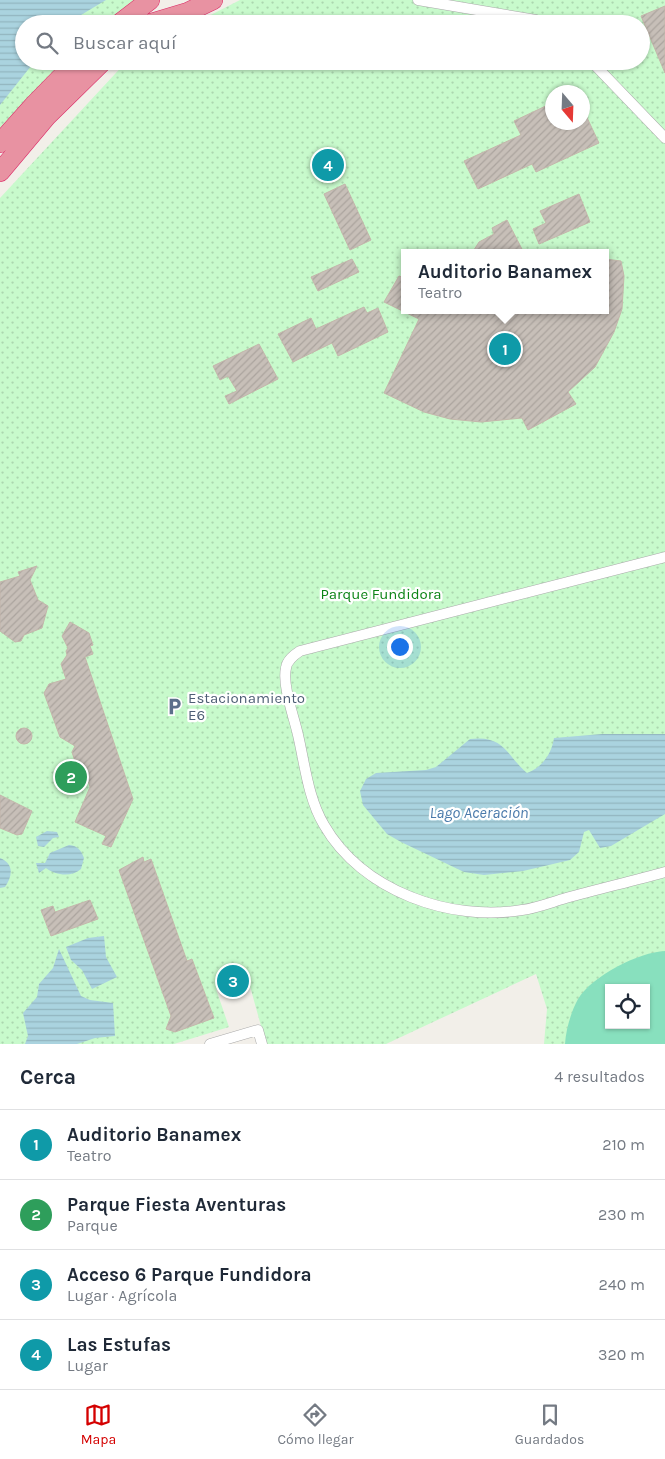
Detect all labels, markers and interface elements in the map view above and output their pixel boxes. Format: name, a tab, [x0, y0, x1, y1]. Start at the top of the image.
search box	[15, 15, 650, 70]
icon: search	[33, 29, 61, 57]
text: Buscar aquí	[73, 32, 177, 54]
north arrow	[545, 85, 590, 130]
pin: 4	[312, 146, 344, 184]
popup	[401, 249, 609, 314]
text: Auditorio Banamex	[418, 261, 592, 283]
text: Teatro	[418, 283, 462, 302]
pin: 1	[489, 330, 521, 368]
park label: Parque Fundidora	[321, 585, 441, 603]
your location	[387, 634, 413, 660]
place label: Estacionamiento E6	[188, 689, 305, 724]
parking icon: Estacionamiento E6	[164, 697, 184, 717]
pin: 2	[55, 758, 87, 796]
water label: Lago Aceración	[429, 803, 529, 822]
pin: 3	[217, 962, 249, 1000]
map controls	[605, 984, 650, 1029]
button: locate	[605, 984, 650, 1029]
text: Cerca	[20, 1065, 76, 1089]
text: 4 resultados	[554, 1067, 645, 1086]
text: Auditorio Banamex	[67, 1124, 241, 1146]
text: 1	[33, 1135, 39, 1154]
text: 210 m	[602, 1135, 645, 1154]
text: Teatro	[67, 1146, 111, 1165]
text: Parque Fiesta Aventuras	[67, 1194, 286, 1216]
text: 2	[31, 1205, 41, 1224]
text: 230 m	[598, 1205, 645, 1224]
text: Parque	[67, 1216, 118, 1235]
text: Acceso 6 Parque Fundidora	[67, 1264, 312, 1286]
text: 3	[31, 1275, 41, 1294]
text: 240 m	[599, 1275, 645, 1294]
text: Lugar · Agrícola	[67, 1286, 177, 1305]
text: Las Estufas	[67, 1334, 171, 1356]
text: 4	[31, 1345, 41, 1364]
text: 320 m	[598, 1345, 645, 1364]
text: Lugar	[67, 1356, 108, 1375]
tab: Mapa	[81, 1401, 116, 1448]
tab: Cómo llegar	[277, 1401, 353, 1448]
tab: Guardados	[515, 1401, 584, 1448]

